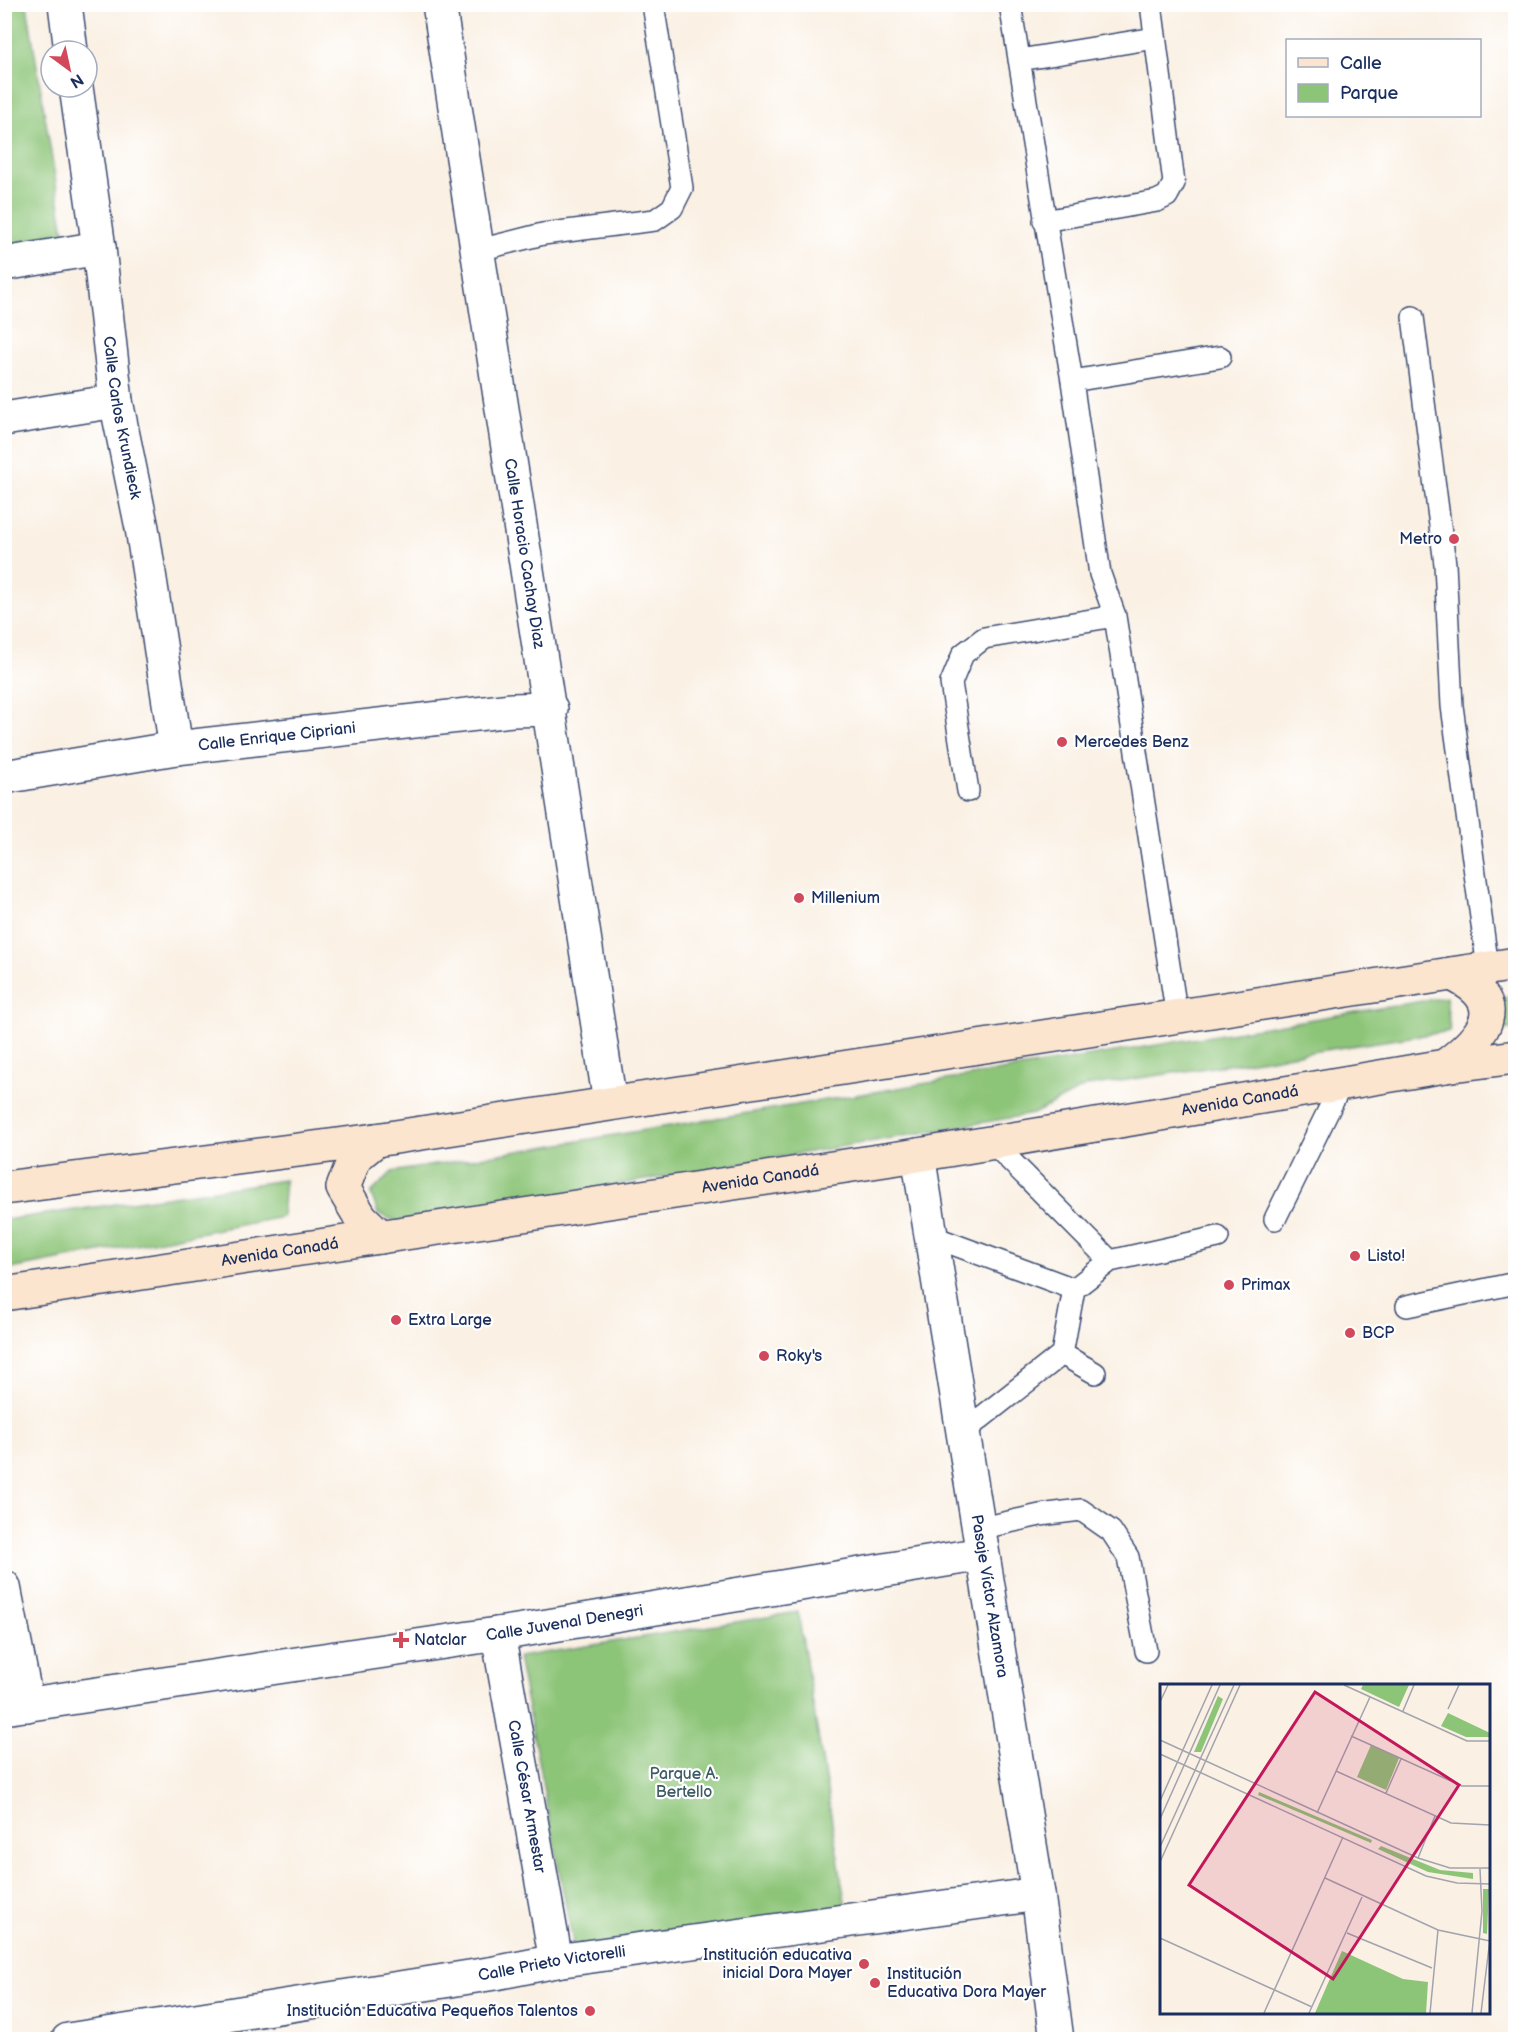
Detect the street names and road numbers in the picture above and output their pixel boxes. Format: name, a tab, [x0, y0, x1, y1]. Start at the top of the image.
street label: Calle Carlos Krundieck	[99, 335, 145, 501]
street label: Calle Horacio Cachay Diaz	[500, 457, 549, 650]
street label: Calle Enrique Cipriani	[197, 718, 357, 755]
street label: Avenida Canadá	[1180, 1081, 1300, 1120]
street label: Avenida Canadá	[700, 1161, 820, 1197]
street label: Avenida Canadá	[220, 1234, 340, 1270]
street label: Pasaje Víctor Alzamora	[967, 1513, 1012, 1679]
street label: Calle Juvenal Denegri	[485, 1601, 645, 1645]
street label: Calle César Armestar	[504, 1719, 550, 1875]
street label: Calle Prieto Victorelli	[477, 1942, 627, 1985]

